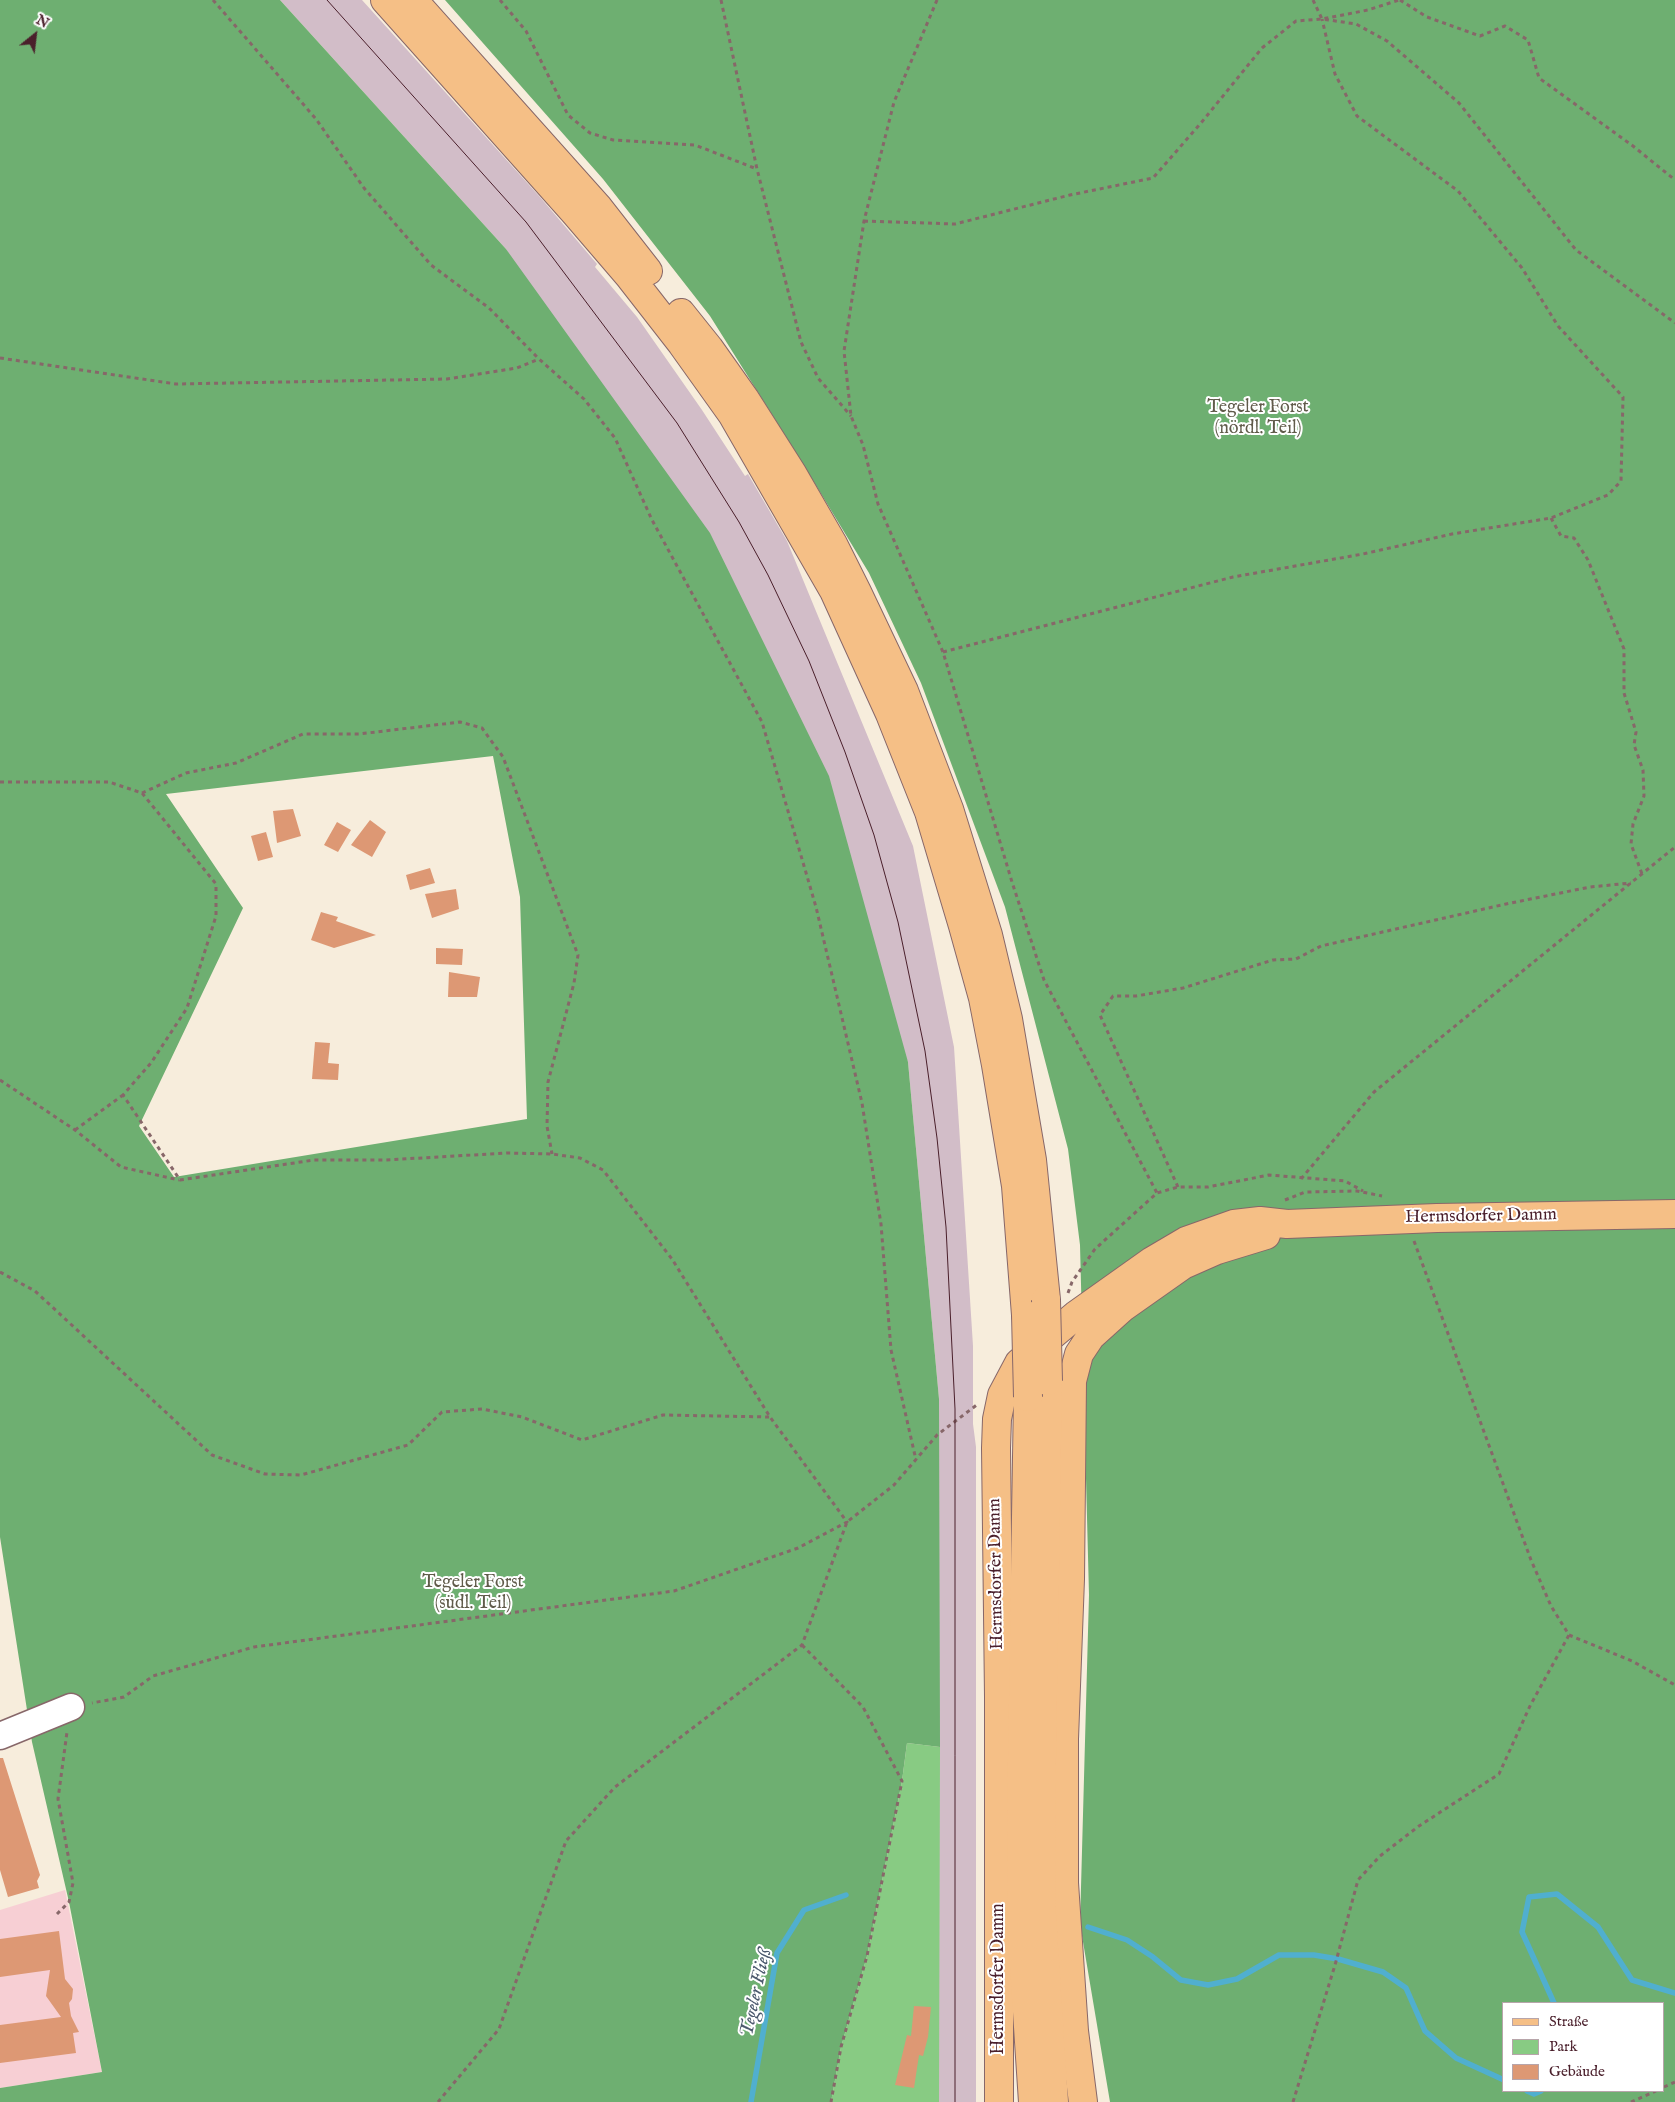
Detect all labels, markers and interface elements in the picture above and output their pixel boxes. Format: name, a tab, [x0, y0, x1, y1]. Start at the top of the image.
north arrow	[10, 10, 60, 60]
text: N	[33, 11, 52, 33]
park label: Tegeler Forst (nördl. Teil)	[1207, 397, 1309, 439]
street label: Hermsdorfer Damm	[1405, 1205, 1557, 1229]
street label: Hermsdorfer Damm	[985, 1498, 1009, 1650]
park label: Tegeler Forst (südl. Teil)	[422, 1572, 524, 1615]
street label: Hermsdorfer Damm	[988, 1903, 1010, 2055]
water label: Tegeler Fließ	[737, 1947, 777, 2039]
legend	[1502, 2002, 1665, 2092]
text: Straße	[1549, 2012, 1588, 2031]
text: Park	[1549, 2037, 1578, 2056]
text: Gebäude	[1549, 2062, 1605, 2081]

